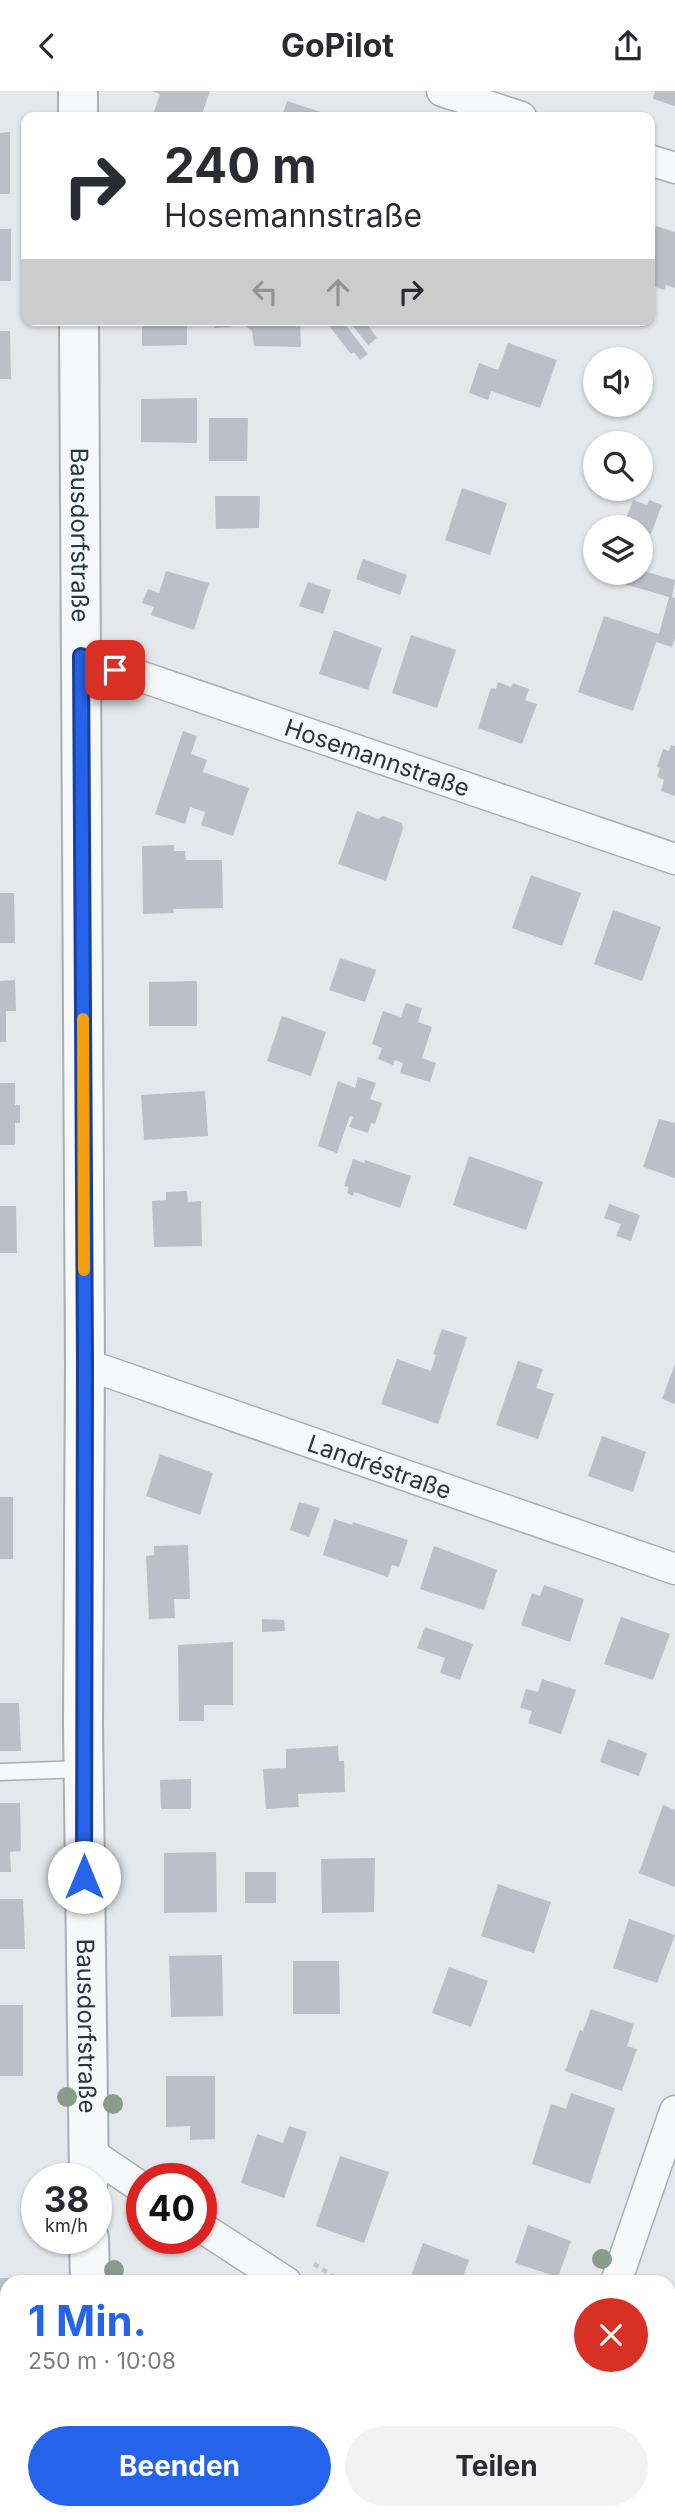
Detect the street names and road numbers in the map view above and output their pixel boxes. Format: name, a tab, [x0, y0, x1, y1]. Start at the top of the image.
street label: Bausdorfstraße	[65, 448, 95, 622]
street label: Hosemannstraße	[281, 712, 473, 802]
street label: Landréstraße	[304, 1428, 456, 1505]
street label: Bausdorfstraße	[71, 1938, 103, 2114]

